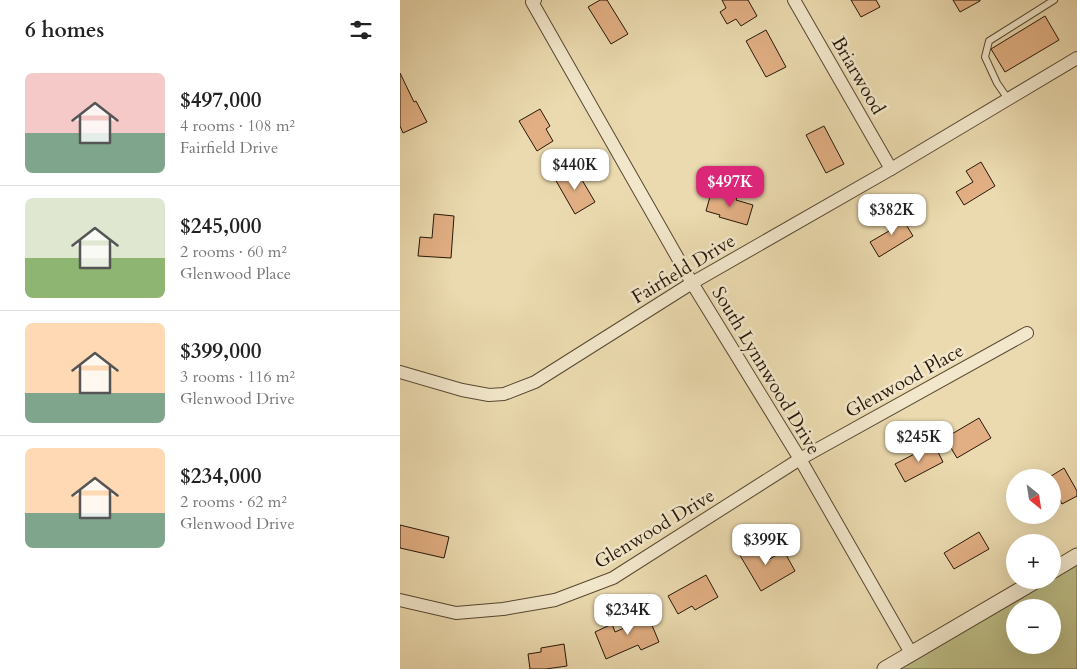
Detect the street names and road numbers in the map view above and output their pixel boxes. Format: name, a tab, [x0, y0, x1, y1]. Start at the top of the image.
street label: Briarwood	[825, 32, 891, 119]
street label: Fairfield Drive	[627, 228, 740, 310]
street label: South Lynnwood Drive	[706, 282, 827, 459]
street label: Glenwood Place	[841, 338, 968, 424]
street label: Glenwood Drive	[589, 483, 720, 575]

